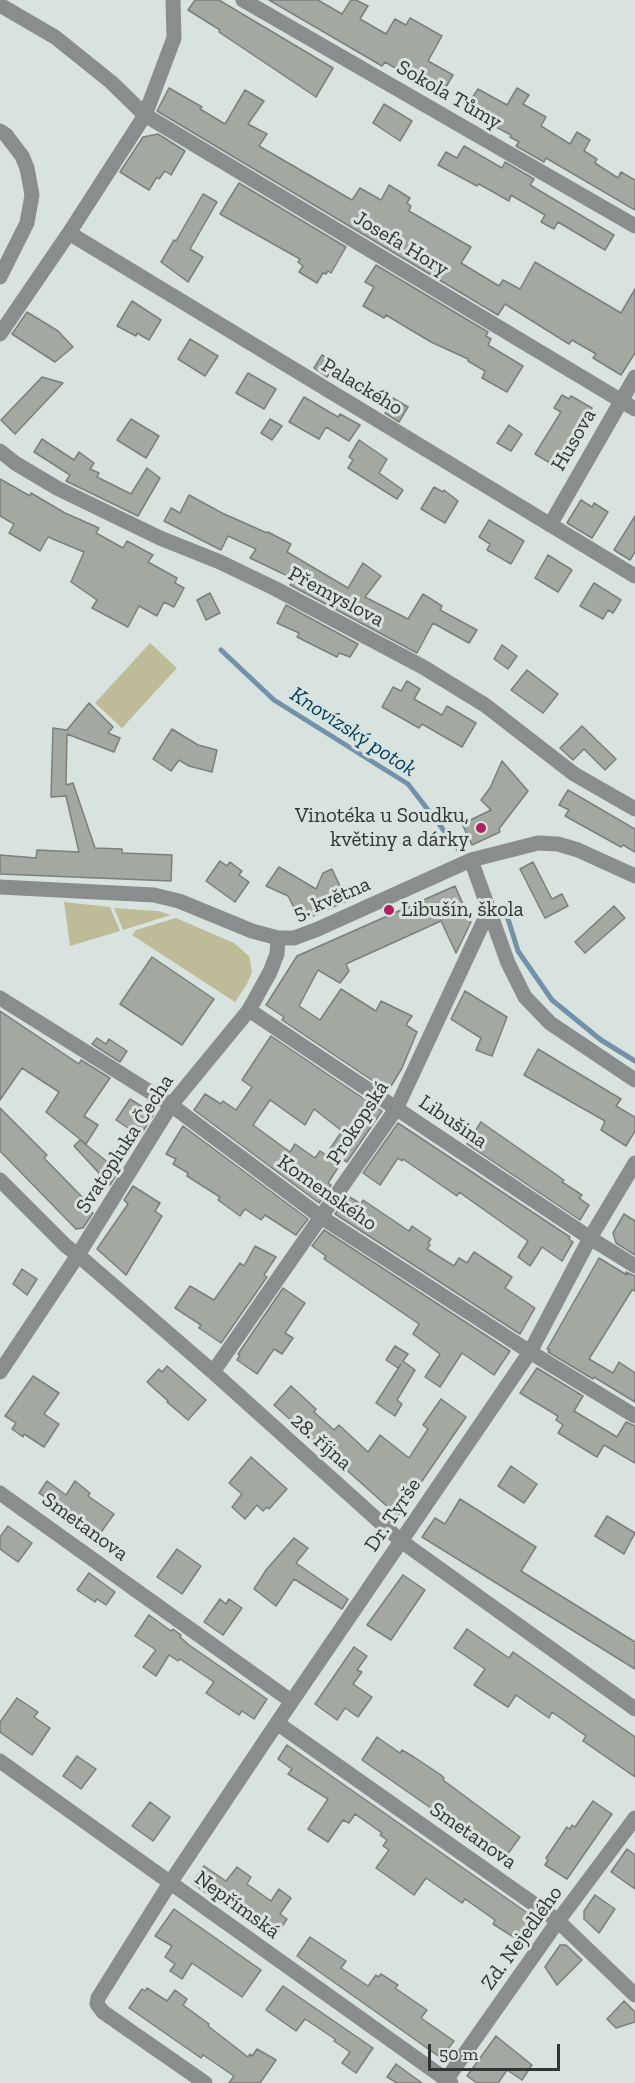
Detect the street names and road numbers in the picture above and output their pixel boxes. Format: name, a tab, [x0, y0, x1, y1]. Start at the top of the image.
street label: Sokola Tůmy	[392, 55, 506, 135]
street label: Josefa Hory	[349, 206, 453, 282]
street label: Palackého	[317, 353, 407, 421]
street label: Husova	[546, 404, 602, 476]
street label: Přemyslova	[284, 561, 388, 633]
street label: 5. května	[290, 872, 374, 926]
street label: Svatopluka Čecha	[71, 1070, 179, 1218]
street label: Prokopská	[322, 1076, 394, 1170]
street label: Libušina	[414, 1090, 492, 1154]
street label: Komenského	[272, 1149, 382, 1237]
street label: 28. října	[285, 1408, 357, 1476]
street label: Dr. Tyrše	[359, 1473, 427, 1557]
street label: Smetanova	[37, 1487, 133, 1567]
street label: Smetanova	[425, 1797, 521, 1875]
street label: Nepřímská	[189, 1866, 285, 1944]
street label: Zd. Nejedlého	[476, 1881, 568, 1995]

